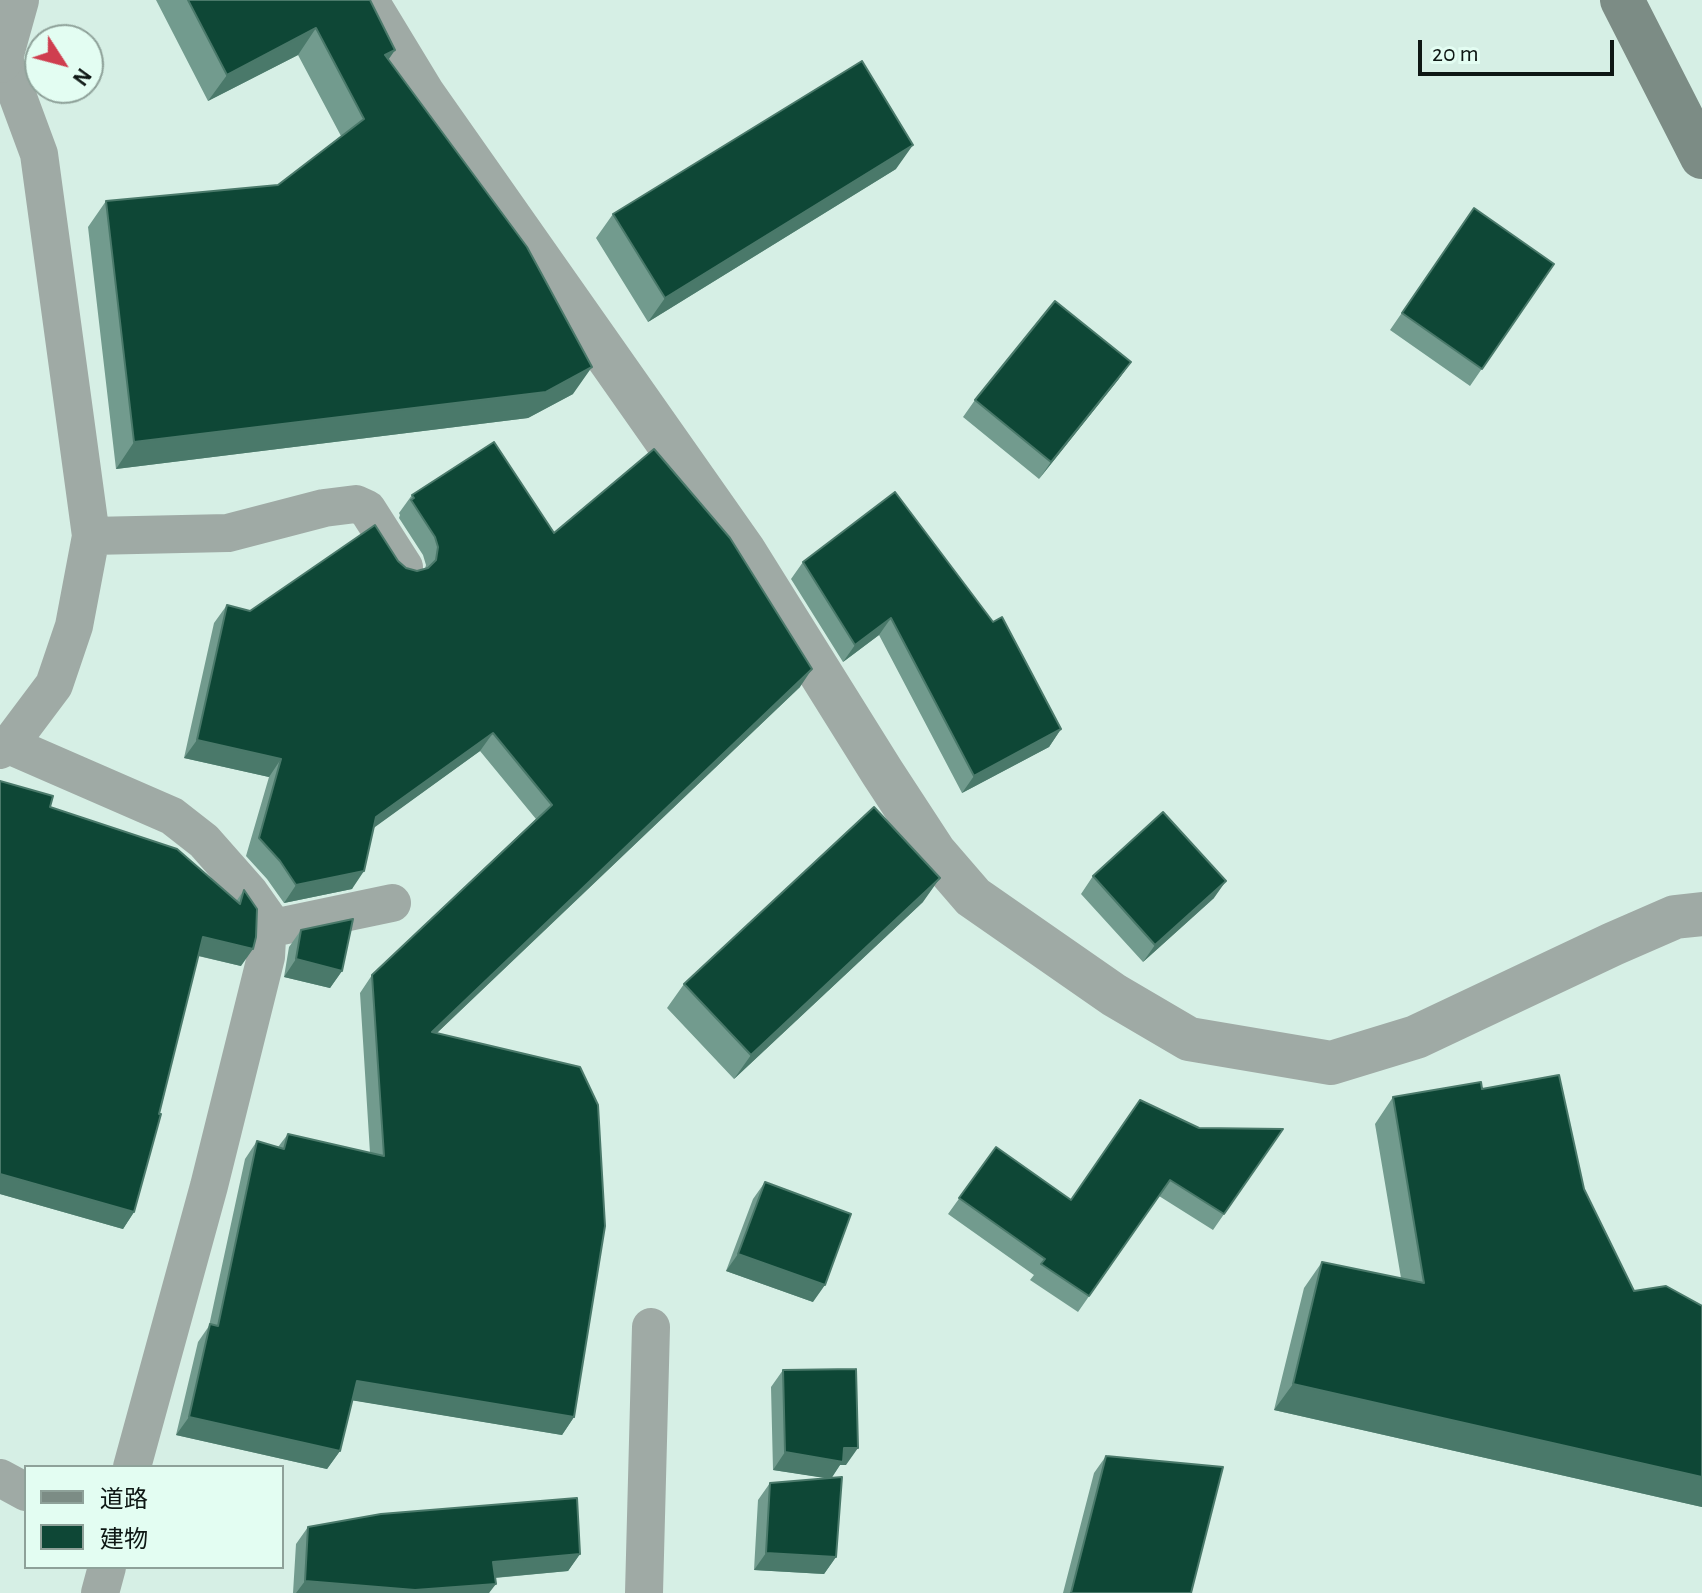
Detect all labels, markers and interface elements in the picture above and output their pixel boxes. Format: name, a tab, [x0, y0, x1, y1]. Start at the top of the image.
north arrow	[24, 24, 104, 104]
scale bar	[1422, 24, 1618, 74]
text: 20 m	[1432, 42, 1479, 66]
text: N	[68, 64, 95, 90]
legend	[24, 1465, 284, 1569]
text: 道路	[100, 1488, 148, 1512]
text: 建物	[100, 1528, 148, 1552]

